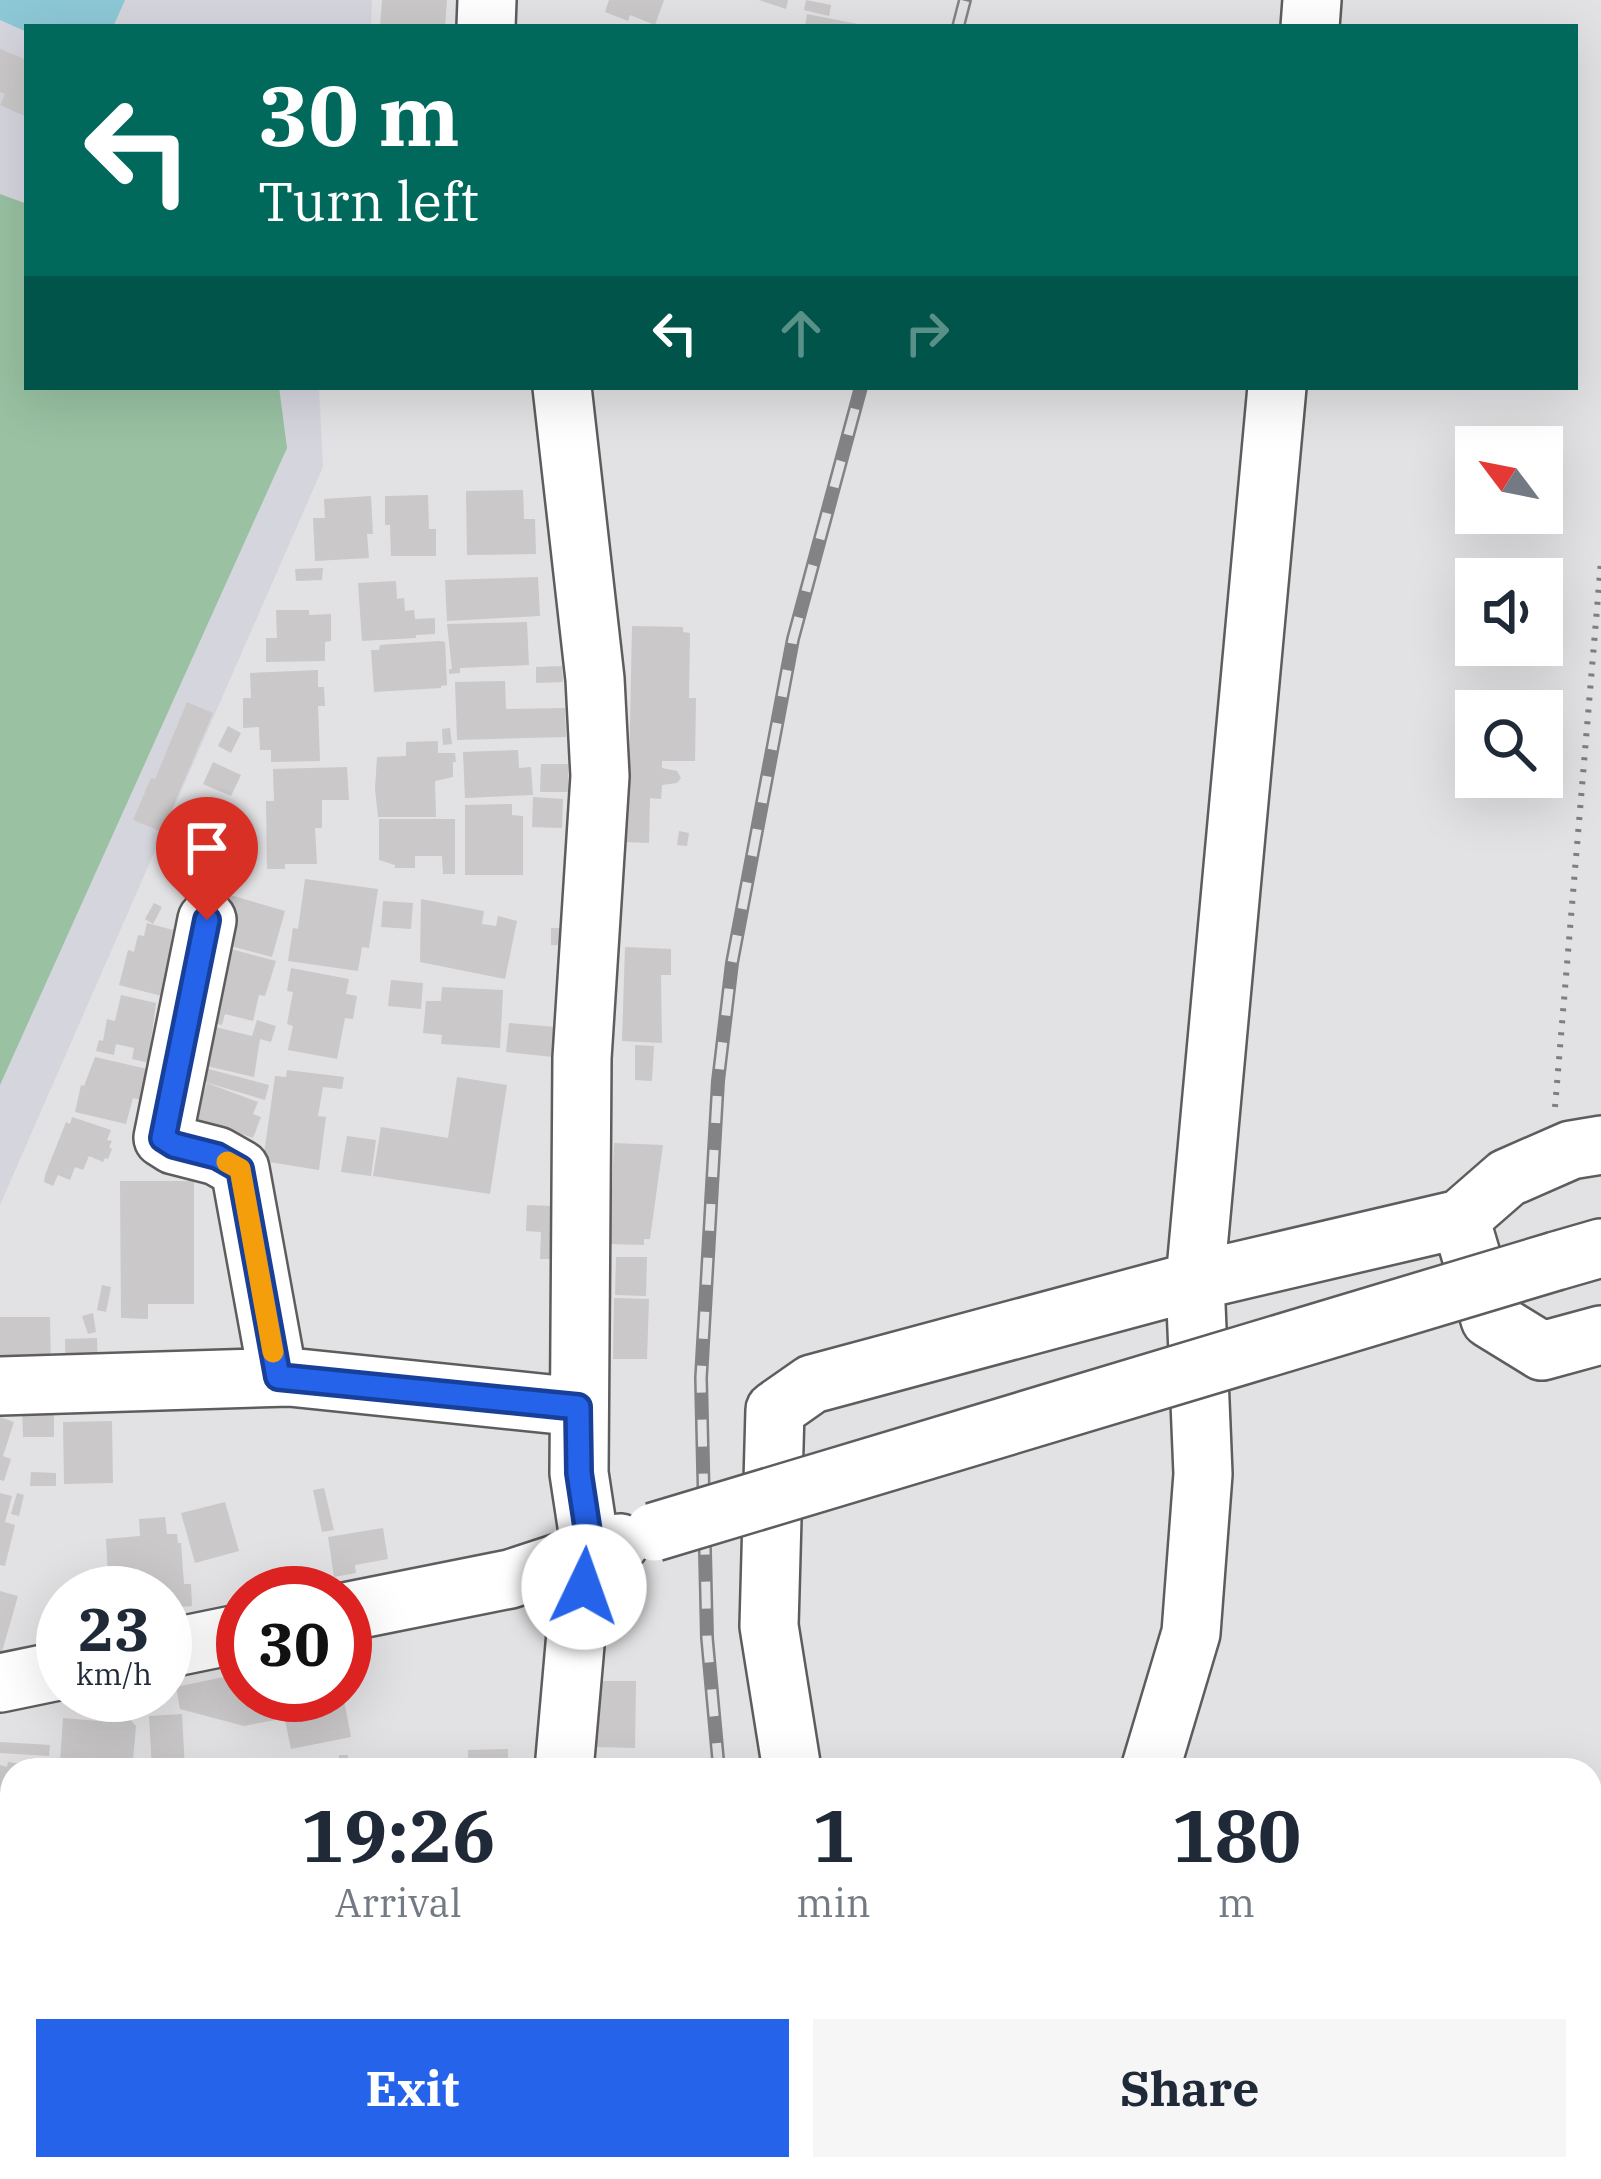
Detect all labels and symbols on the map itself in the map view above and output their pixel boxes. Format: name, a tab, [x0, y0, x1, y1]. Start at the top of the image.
north arrow	[1455, 426, 1563, 534]
pin	[156, 797, 258, 920]
position arrow	[521, 1524, 647, 1650]
speed limit sign: 30	[216, 1566, 372, 1722]

